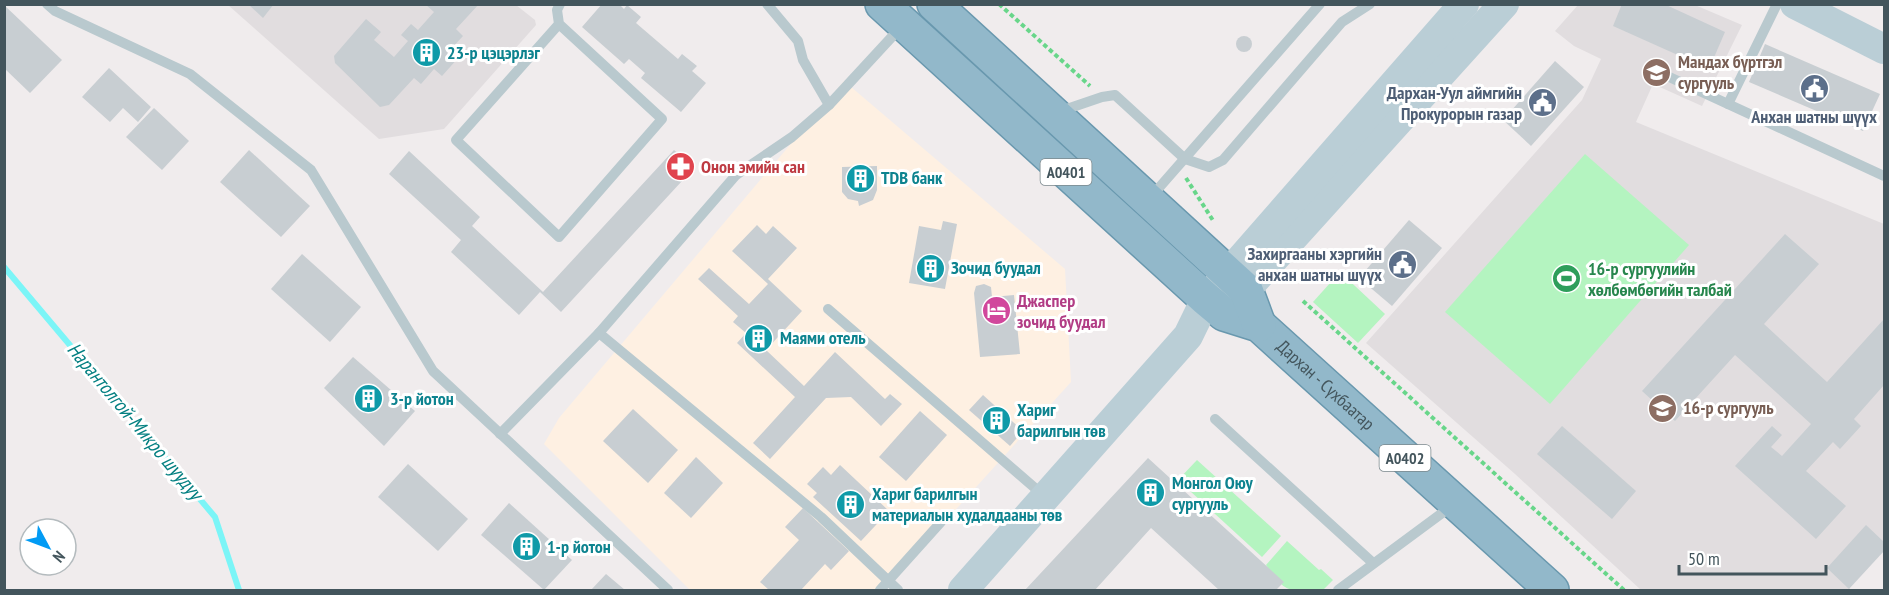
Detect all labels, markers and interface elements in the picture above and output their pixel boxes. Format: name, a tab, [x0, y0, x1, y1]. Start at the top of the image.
building icon: 23-р цэцэрлэг	[410, 37, 442, 69]
place label: 23-р цэцэрлэг	[447, 41, 540, 64]
place label: Мандах бүртгэл сургууль	[1678, 50, 1783, 94]
school or university icon: Мандах бүртгэл сургууль	[1641, 56, 1673, 88]
public building icon: Анхан шатны шүүх	[1798, 72, 1830, 104]
place label: Дархан-Уул аймгийн Прокурорын газар	[1387, 81, 1522, 125]
public building icon: Дархан-Уул аймгийн Прокурорын газар	[1527, 87, 1559, 119]
place label: Анхан шатны шүүх	[1750, 105, 1877, 128]
pharmacy icon: Онон эмийн сан	[664, 151, 696, 183]
place label: Онон эмийн сан	[701, 155, 805, 178]
road number: A0401	[1040, 159, 1092, 185]
building icon: TDB банк	[844, 162, 876, 194]
place label: TDB банк	[881, 166, 943, 189]
place label: Захиргааны хэргийн анхан шатны шүүх	[1247, 242, 1382, 286]
public building icon: Захиргааны хэргийн анхан шатны шүүх	[1387, 248, 1419, 280]
building icon: Зочид буудал	[914, 252, 946, 284]
place label: Зочид буудал	[951, 256, 1041, 279]
place label: 16-р сургуулийн хөлбөмбөгийн талбай	[1588, 257, 1732, 301]
sports icon: 16-р сургуулийн хөлбөмбөгийн талбай	[1551, 263, 1583, 295]
place label: Джаспер зочид буудал	[1017, 289, 1106, 333]
hotel icon: Джаспер зочид буудал	[980, 295, 1012, 327]
building icon: Маями отель	[743, 322, 775, 354]
place label: Маями отель	[780, 326, 866, 349]
street label: Дархан - Сүхбаатар	[1272, 335, 1380, 435]
water label: Нарантолгой-Микро шуудуу	[62, 337, 210, 507]
building icon: 3-р йотон	[353, 383, 385, 415]
place label: 3-р йотон	[390, 387, 454, 410]
school or university icon: 16-р сургууль	[1646, 392, 1678, 424]
place label: 16-р сургууль	[1683, 396, 1774, 419]
place label: Хариг барилгын төв	[1017, 398, 1106, 442]
building icon: Хариг барилгын төв	[980, 404, 1012, 436]
road number: A0402	[1380, 445, 1430, 471]
place label: Монгол Оюу сургууль	[1172, 471, 1253, 515]
building icon: Монгол Оюу сургууль	[1135, 477, 1167, 509]
place label: Хариг барилгын материалын худалдааны төв	[872, 482, 1063, 526]
building icon: Хариг барилгын материалын худалдааны төв	[835, 488, 867, 520]
north arrow	[18, 517, 78, 577]
building icon: 1-р йотон	[510, 531, 542, 563]
place label: 1-р йотон	[547, 535, 611, 558]
scale bar	[1679, 538, 1826, 576]
text: N	[49, 547, 70, 567]
text: 50 m	[1688, 547, 1720, 570]

